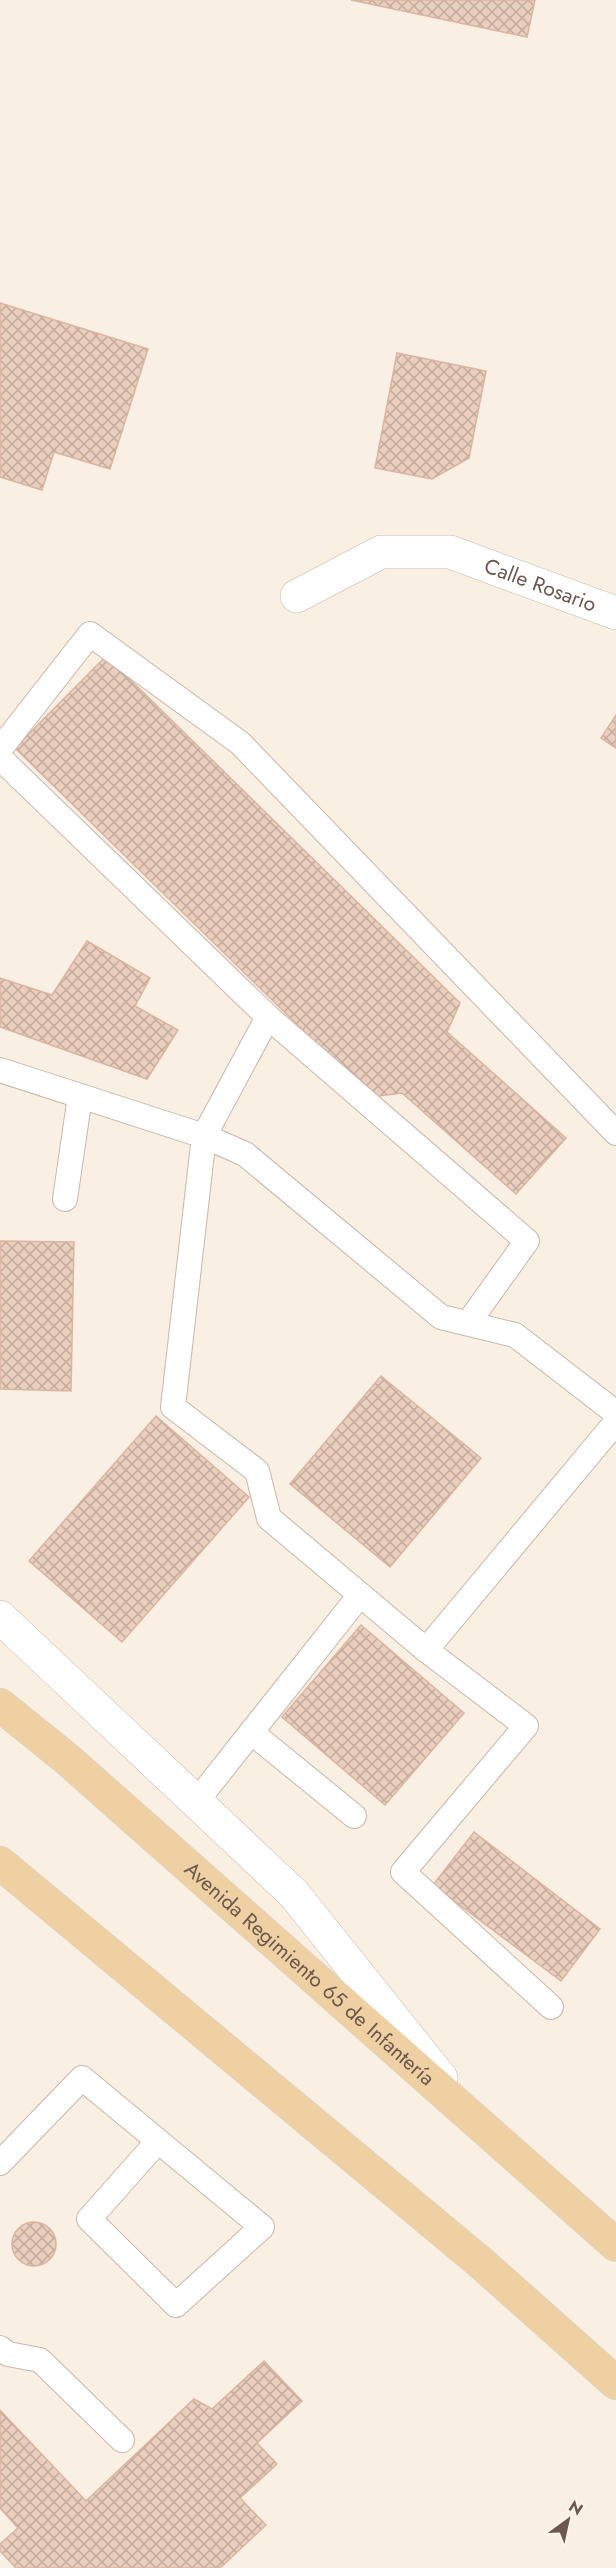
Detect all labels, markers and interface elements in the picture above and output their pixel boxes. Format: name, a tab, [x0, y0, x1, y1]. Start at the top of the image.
street label: Calle Rosario	[480, 551, 600, 619]
street label: Avenida Regimiento 65 de Infantería	[178, 1855, 441, 2093]
north arrow	[538, 2490, 598, 2550]
text: N	[564, 2495, 587, 2521]

